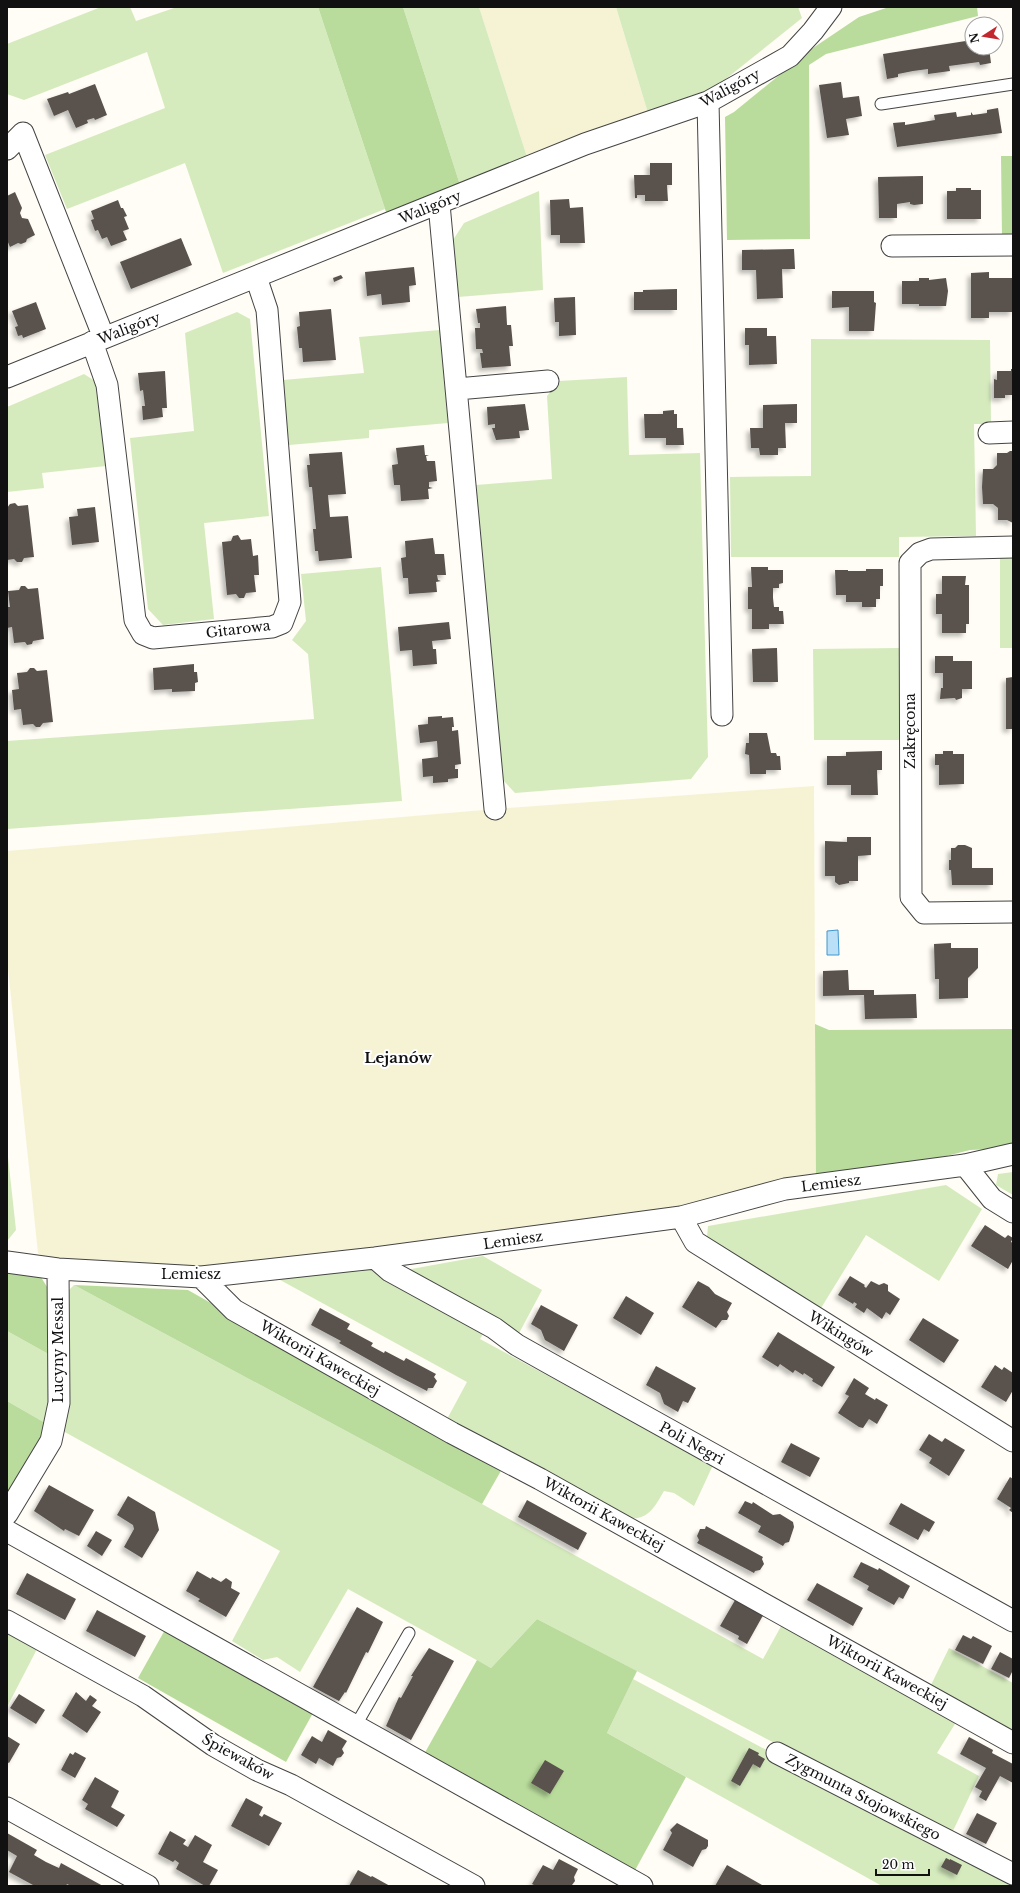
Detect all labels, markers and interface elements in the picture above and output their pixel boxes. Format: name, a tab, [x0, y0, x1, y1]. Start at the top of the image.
north arrow	[964, 16, 1004, 56]
text: N	[966, 31, 982, 45]
street label: Waligóry	[696, 65, 763, 112]
street label: Waligóry	[395, 186, 464, 228]
street label: Waligóry	[94, 308, 163, 348]
street label: Gitarowa	[205, 616, 272, 642]
street label: Zakręcona	[901, 693, 919, 769]
district label: Lejanów	[364, 1048, 432, 1067]
street label: Lemiesz	[800, 1170, 862, 1196]
street label: Lemiesz	[482, 1227, 544, 1253]
street label: Lemiesz	[161, 1265, 221, 1283]
street label: Lucyny Messal	[49, 1297, 67, 1403]
street label: Wikingów	[804, 1306, 877, 1361]
street label: Wiktorii Kaweckiej	[256, 1316, 383, 1400]
street label: Poli Negri	[656, 1418, 728, 1468]
street label: Wiktorii Kaweckiej	[539, 1473, 668, 1555]
street label: Wiktorii Kaweckiej	[822, 1631, 951, 1713]
street label: Śpiewaków	[199, 1729, 278, 1784]
street label: Zygmunta Stojowskiego	[782, 1750, 944, 1844]
scale bar	[876, 1851, 929, 1877]
text: 20 m	[882, 1857, 914, 1872]

